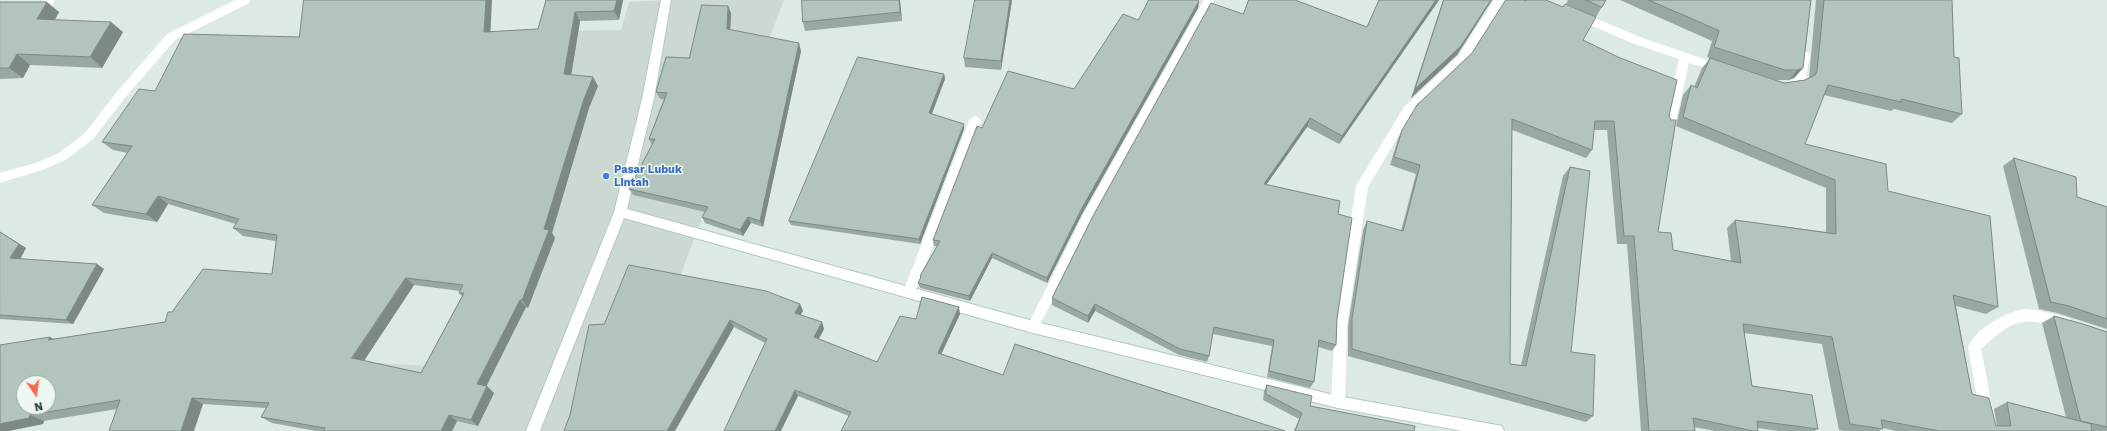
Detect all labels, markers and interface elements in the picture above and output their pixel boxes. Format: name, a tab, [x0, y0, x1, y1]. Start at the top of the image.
place label: Pasar Lubuk Lintah	[614, 163, 682, 189]
marker: Pasar Lubuk Lintah	[601, 171, 611, 181]
north arrow	[16, 375, 56, 415]
text: N	[33, 399, 44, 413]

